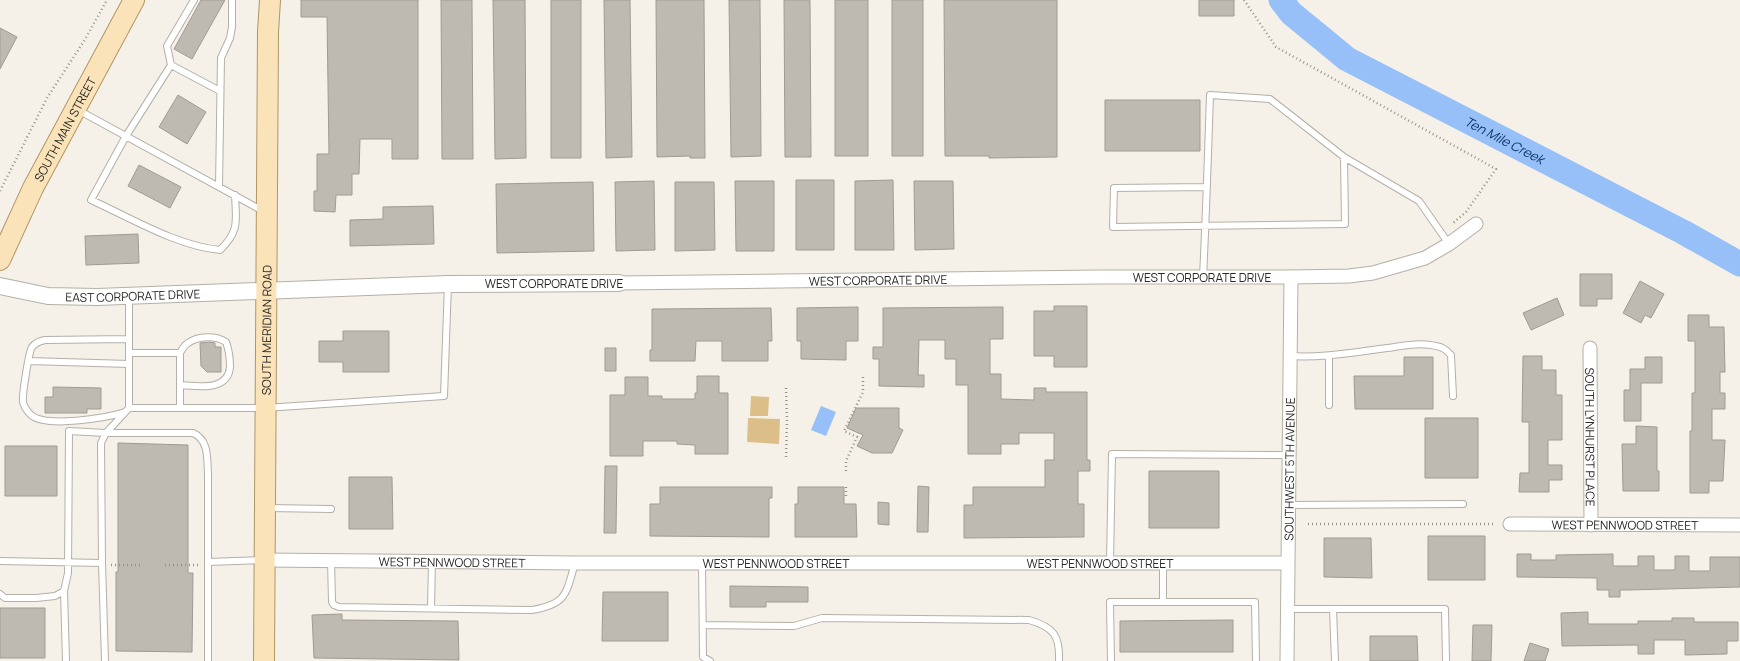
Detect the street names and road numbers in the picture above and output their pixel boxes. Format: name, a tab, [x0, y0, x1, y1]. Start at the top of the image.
street label: SOUTH MAIN STREET	[30, 73, 100, 184]
street label: SOUTH MERIDIAN ROAD	[257, 265, 275, 395]
street label: WEST CORPORATE DRIVE	[1133, 269, 1271, 286]
street label: WEST CORPORATE DRIVE	[809, 270, 948, 289]
street label: WEST CORPORATE DRIVE	[485, 275, 623, 292]
street label: EAST CORPORATE DRIVE	[65, 285, 201, 306]
street label: SOUTH LYNHURST PLACE	[1582, 367, 1599, 507]
street label: SOUTHWEST 5TH AVENUE	[1280, 397, 1298, 541]
street label: WEST PENNWOOD STREET	[1552, 516, 1699, 533]
street label: WEST PENNWOOD STREET	[379, 553, 526, 571]
street label: WEST PENNWOOD STREET	[703, 555, 850, 572]
street label: WEST PENNWOOD STREET	[1027, 555, 1174, 572]

